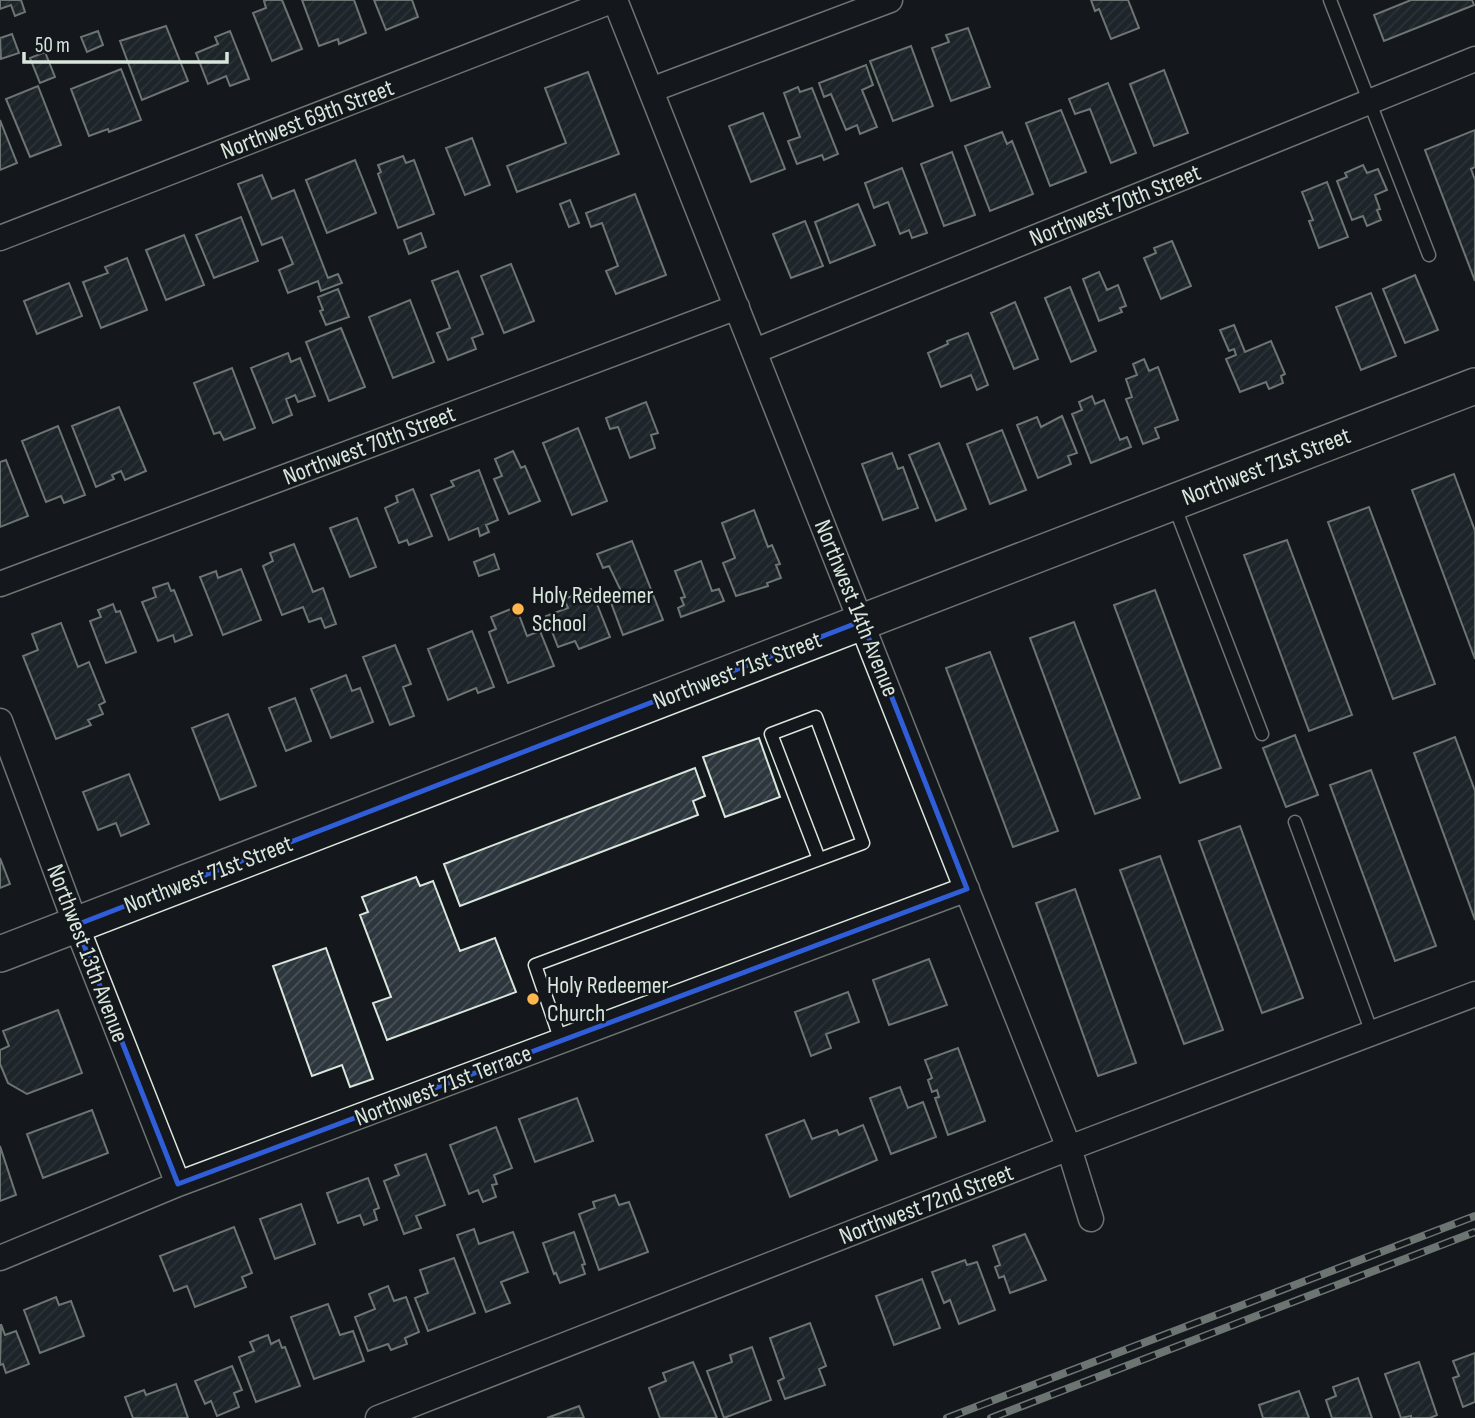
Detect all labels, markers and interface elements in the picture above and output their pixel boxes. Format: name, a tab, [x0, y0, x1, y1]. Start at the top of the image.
scale bar	[24, 21, 228, 65]
text: 50 m	[35, 33, 70, 58]
street label: Northwest 69th Street	[217, 73, 398, 166]
street label: Northwest 70th Street	[1025, 158, 1205, 253]
street label: Northwest 70th Street	[279, 399, 459, 492]
street label: Northwest 71st Street	[1178, 421, 1355, 512]
street label: Northwest 14th Avenue	[808, 515, 905, 701]
place label: Holy Redeemer School	[532, 581, 654, 638]
marker: Holy Redeemer School	[510, 601, 526, 617]
street label: Northwest 71st Street	[649, 625, 826, 716]
street label: Northwest 71st Street	[120, 829, 297, 920]
street label: Northwest 13th Avenue	[40, 860, 135, 1046]
place label: Holy Redeemer Church	[547, 971, 669, 1028]
marker: Holy Redeemer Church	[525, 991, 541, 1007]
street label: Northwest 71st Terrace	[351, 1038, 536, 1133]
street label: Northwest 72nd Street	[835, 1158, 1017, 1251]

